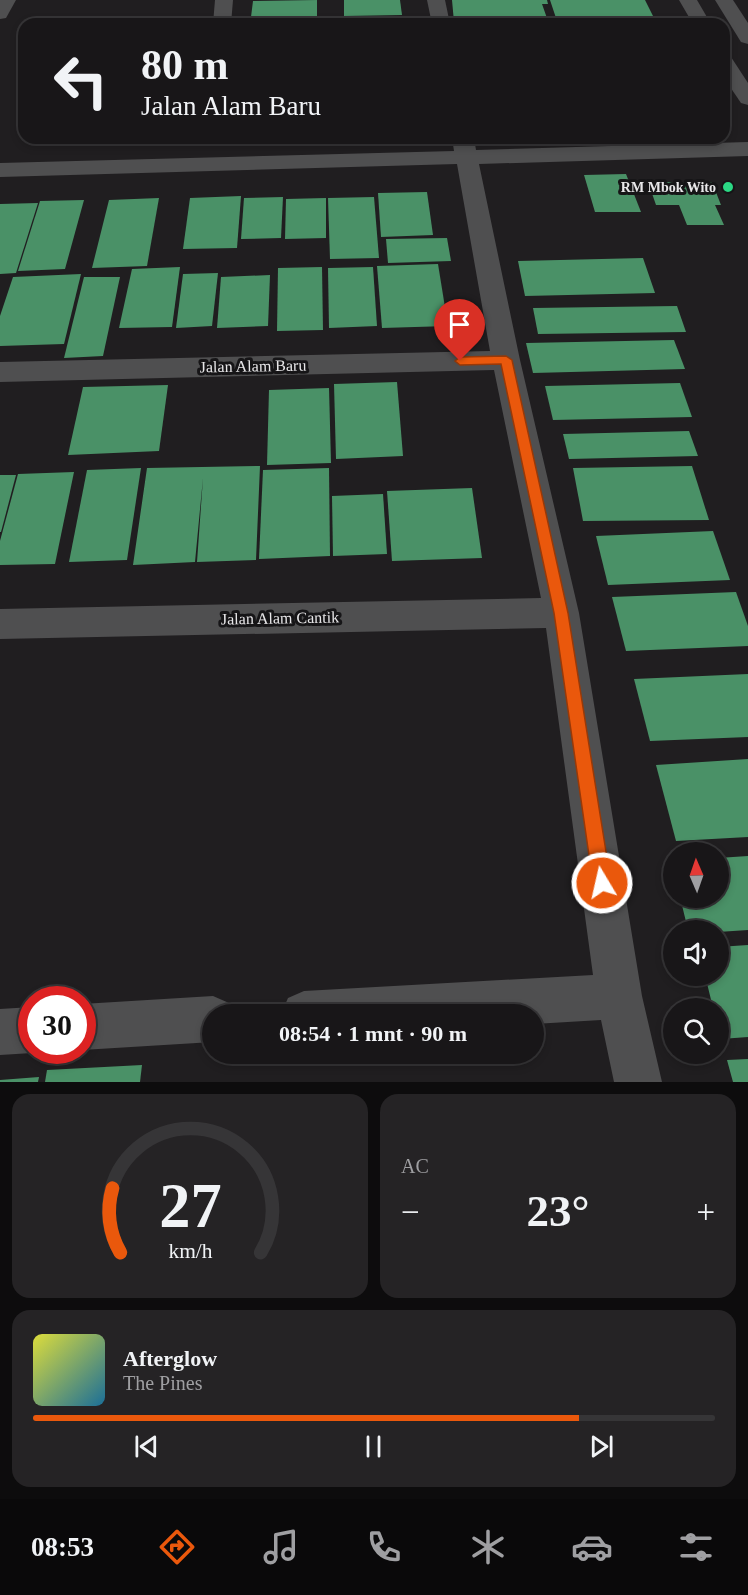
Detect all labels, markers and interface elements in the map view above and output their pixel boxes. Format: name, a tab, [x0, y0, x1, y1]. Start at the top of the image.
icon: left	[42, 42, 120, 120]
text: 80 m	[141, 42, 229, 88]
text: Jalan Alam Baru	[141, 91, 321, 121]
place label: RM Mbok Wito	[621, 180, 716, 195]
marker: RM Mbok Wito	[721, 180, 735, 194]
pin	[434, 299, 485, 361]
icon: arrive	[443, 308, 476, 341]
street label: Jalan Alam Baru	[200, 357, 306, 375]
street label: Jalan Alam Cantik	[221, 608, 339, 628]
north arrow	[663, 842, 729, 908]
map controls	[663, 842, 729, 1064]
position arrow	[570, 851, 634, 915]
button: sound	[663, 920, 729, 986]
speed limit sign: 30	[18, 986, 96, 1064]
button: search	[663, 998, 729, 1064]
text: 08:54 · 1 mnt · 90 m	[279, 1021, 467, 1046]
text: AC	[401, 1155, 429, 1177]
text: 27	[159, 1171, 221, 1240]
text: 23°	[527, 1186, 590, 1236]
text: −	[401, 1194, 420, 1230]
text: +	[696, 1194, 715, 1230]
text: km/h	[168, 1239, 212, 1263]
text: Afterglow	[123, 1346, 217, 1371]
text: The Pines	[123, 1372, 202, 1394]
icon: previous	[130, 1430, 163, 1463]
icon: pause	[357, 1430, 390, 1463]
icon: next	[585, 1430, 618, 1463]
icon: directions	[156, 1526, 198, 1568]
icon: music	[260, 1526, 302, 1568]
icon: phone	[363, 1526, 405, 1568]
icon: climate	[467, 1526, 509, 1568]
icon: car	[571, 1526, 613, 1568]
icon: filters	[675, 1526, 717, 1568]
text: 08:53	[31, 1532, 94, 1562]

